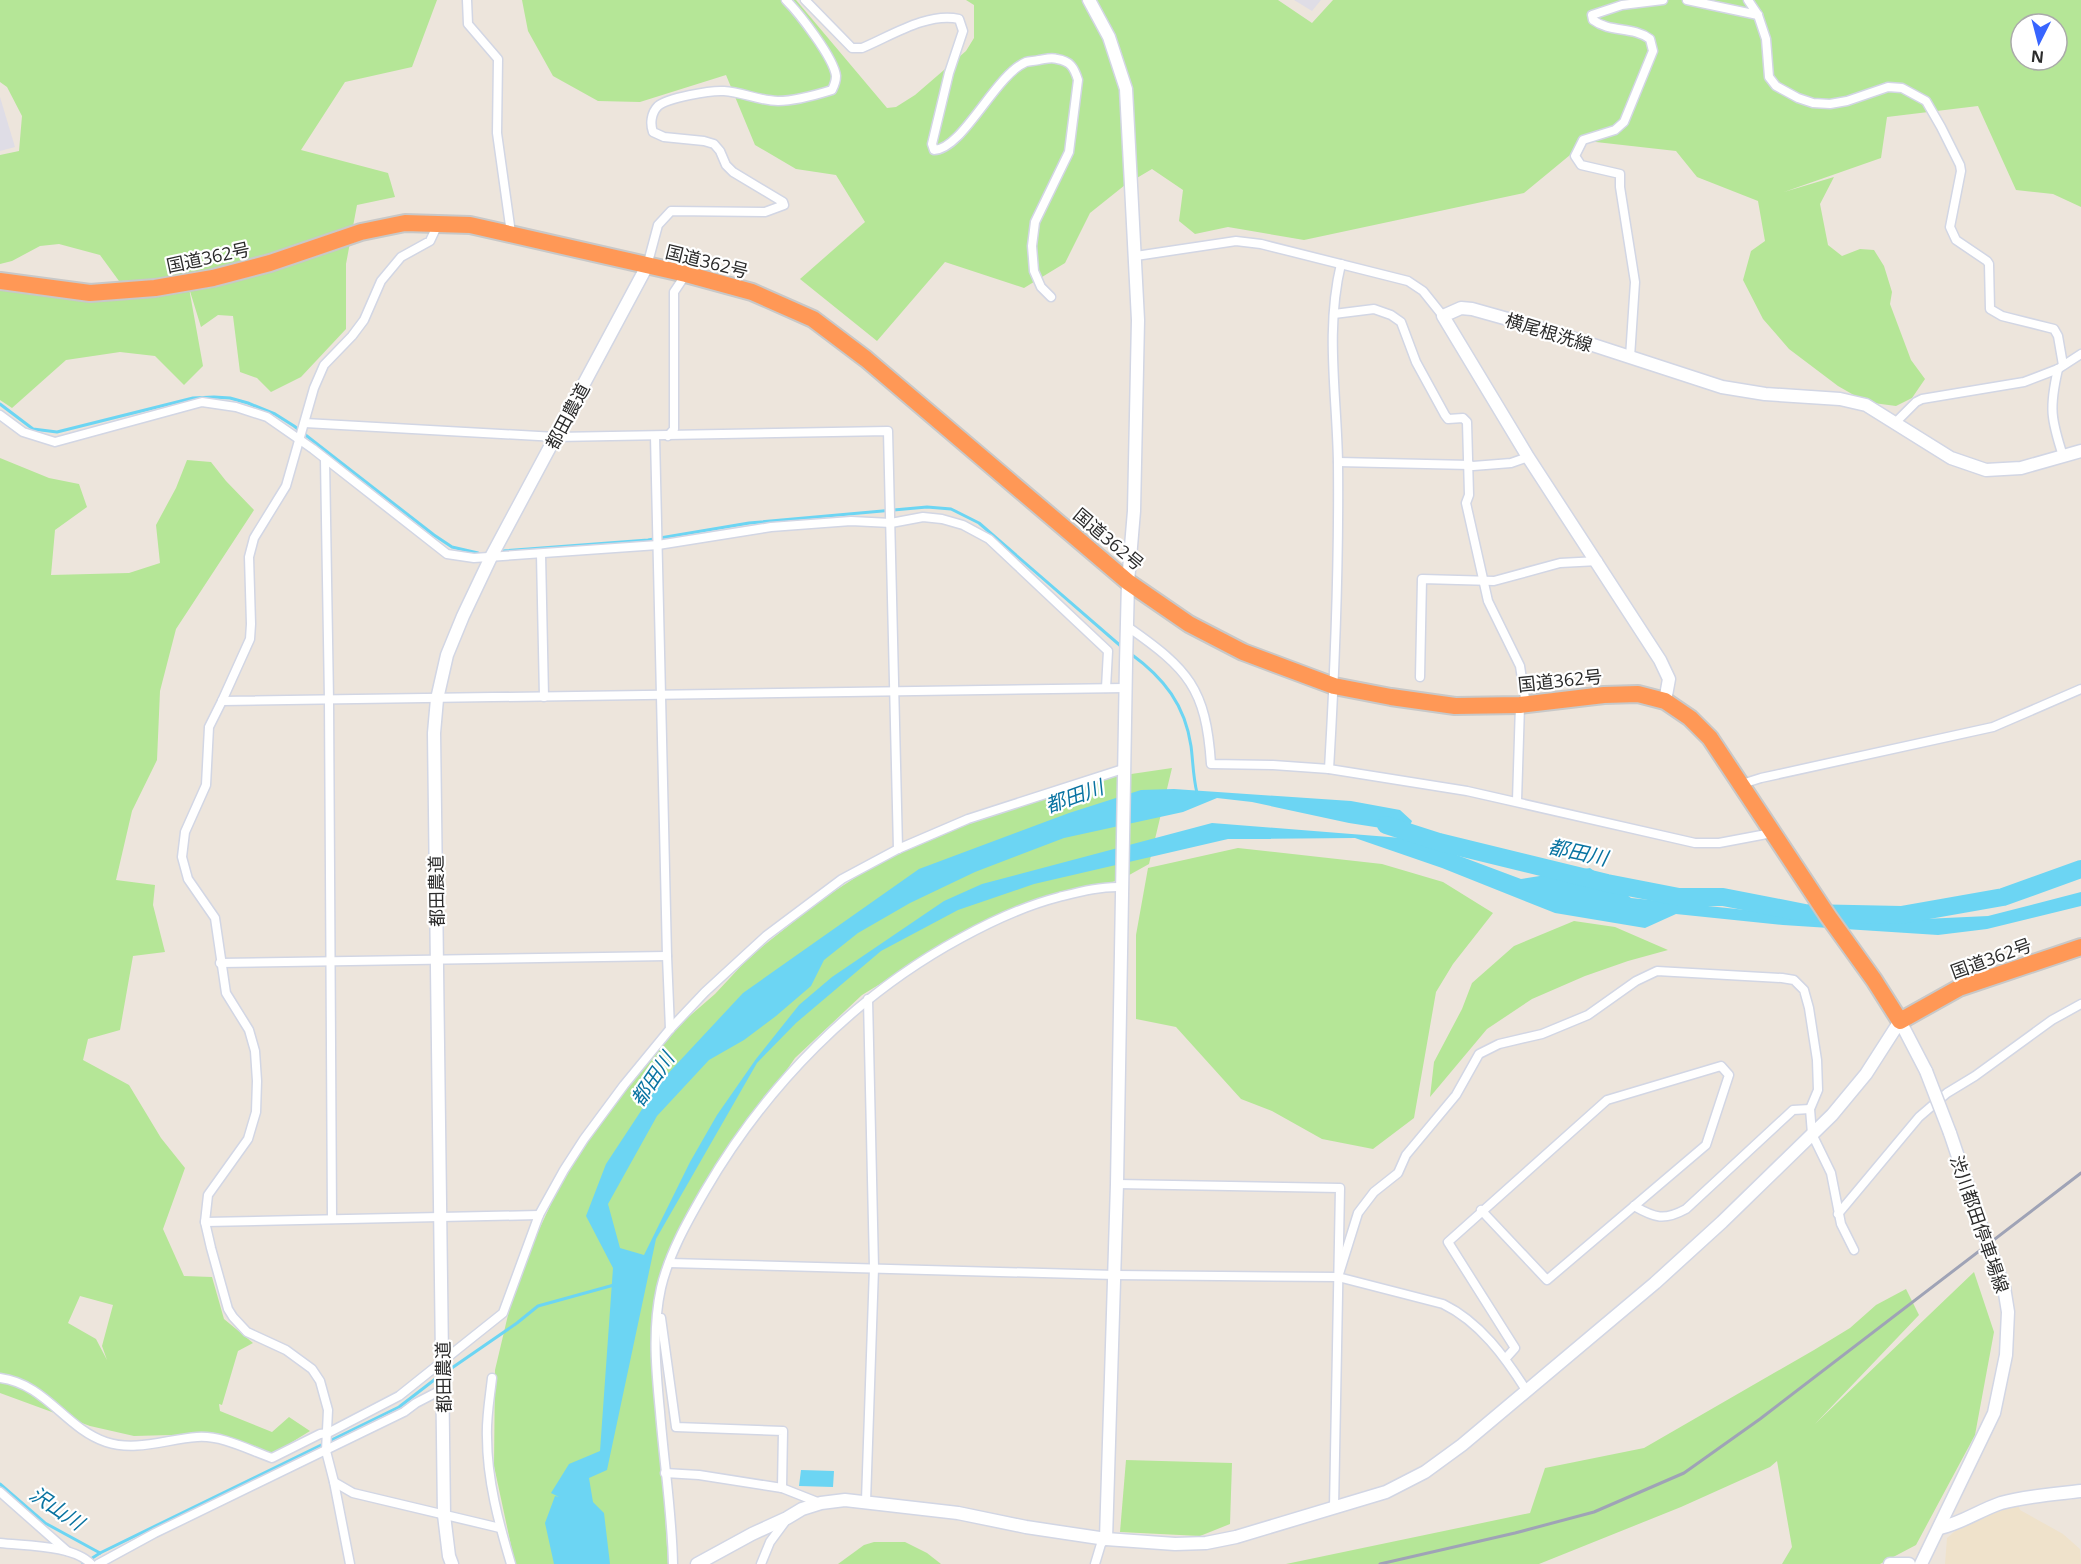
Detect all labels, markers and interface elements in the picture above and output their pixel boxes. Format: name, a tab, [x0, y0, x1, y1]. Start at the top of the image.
north arrow	[2009, 12, 2069, 72]
text: N	[2030, 45, 2045, 69]
street label: 国道362号	[164, 236, 252, 278]
street label: 国道362号	[663, 239, 751, 283]
street label: 横尾根洗線	[1502, 307, 1596, 357]
street label: 都田農道	[540, 379, 594, 453]
street label: 国道362号	[1069, 503, 1149, 575]
street label: 国道362号	[1517, 664, 1603, 696]
water label: 都田川	[1041, 772, 1109, 819]
water label: 都田川	[1546, 833, 1612, 872]
street label: 都田農道	[423, 855, 449, 927]
street label: 国道362号	[1947, 932, 2035, 984]
water label: 都田川	[624, 1045, 681, 1111]
street label: 渋川都田停車場線	[1945, 1152, 2015, 1296]
street label: 都田農道	[430, 1341, 456, 1413]
water label: 沢山川	[25, 1480, 91, 1537]

